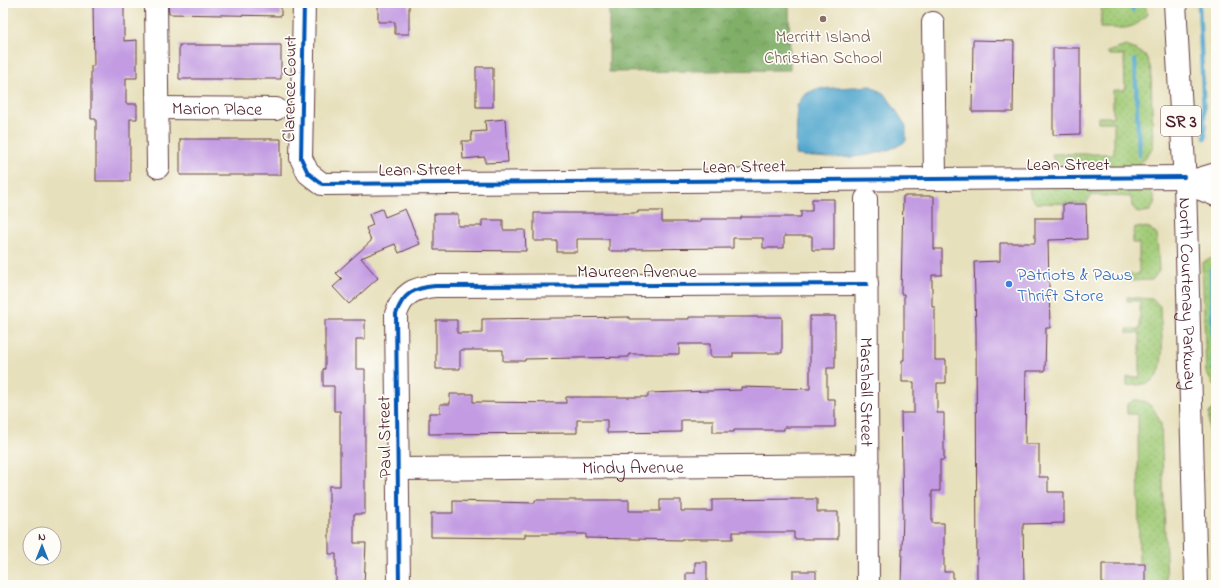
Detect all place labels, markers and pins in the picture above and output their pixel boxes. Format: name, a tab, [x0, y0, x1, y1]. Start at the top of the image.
marker: Merritt Island Christian School	[818, 14, 828, 24]
place label: Merritt Island Christian School	[764, 25, 882, 72]
place label: Patriots & Paws Thrift Store	[1017, 263, 1133, 310]
marker: Patriots & Paws Thrift Store	[1004, 279, 1014, 289]

